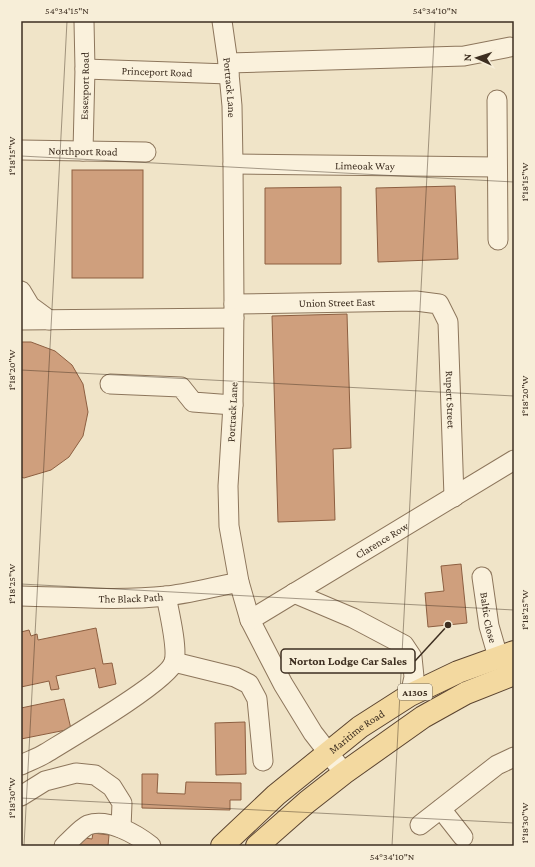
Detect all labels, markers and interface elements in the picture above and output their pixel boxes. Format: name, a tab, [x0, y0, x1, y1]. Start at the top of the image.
text: 54°34'15"N	[45, 5, 89, 16]
text: 54°34'10"N	[413, 5, 458, 16]
north arrow	[457, 38, 497, 78]
street label: Essexport Road	[78, 52, 92, 120]
text: N	[461, 53, 473, 62]
street label: Portrack Lane	[221, 57, 238, 118]
street label: Princeport Road	[121, 64, 193, 79]
text: 1°18'15"W	[6, 136, 17, 175]
street label: Northport Road	[48, 144, 118, 158]
street label: Limeoak Way	[335, 159, 396, 173]
text: 1°18'15"W	[519, 162, 530, 201]
street label: Union Street East	[299, 296, 376, 309]
text: 1°18'20"W	[6, 349, 17, 391]
street label: Rupert Street	[443, 370, 458, 429]
text: 1°18'20"W	[519, 375, 530, 417]
street label: Portrack Lane	[224, 381, 240, 442]
street label: Clarence Row	[353, 519, 411, 561]
text: 1°18'25"W	[6, 563, 17, 604]
text: 1°18'25"W	[519, 589, 530, 630]
street label: The Black Path	[99, 590, 164, 604]
street label: Baltic Close	[478, 591, 500, 644]
callout: Norton Lodge Car Sales	[281, 649, 415, 673]
text: Norton Lodge Car Sales	[289, 654, 407, 668]
road number: A1305	[398, 684, 432, 700]
street label: Maritime Road	[327, 707, 387, 756]
text: 1°18'30"W	[6, 777, 17, 818]
text: 1°18'30"W	[519, 802, 530, 843]
text: 54°34'10"N	[370, 851, 415, 862]

